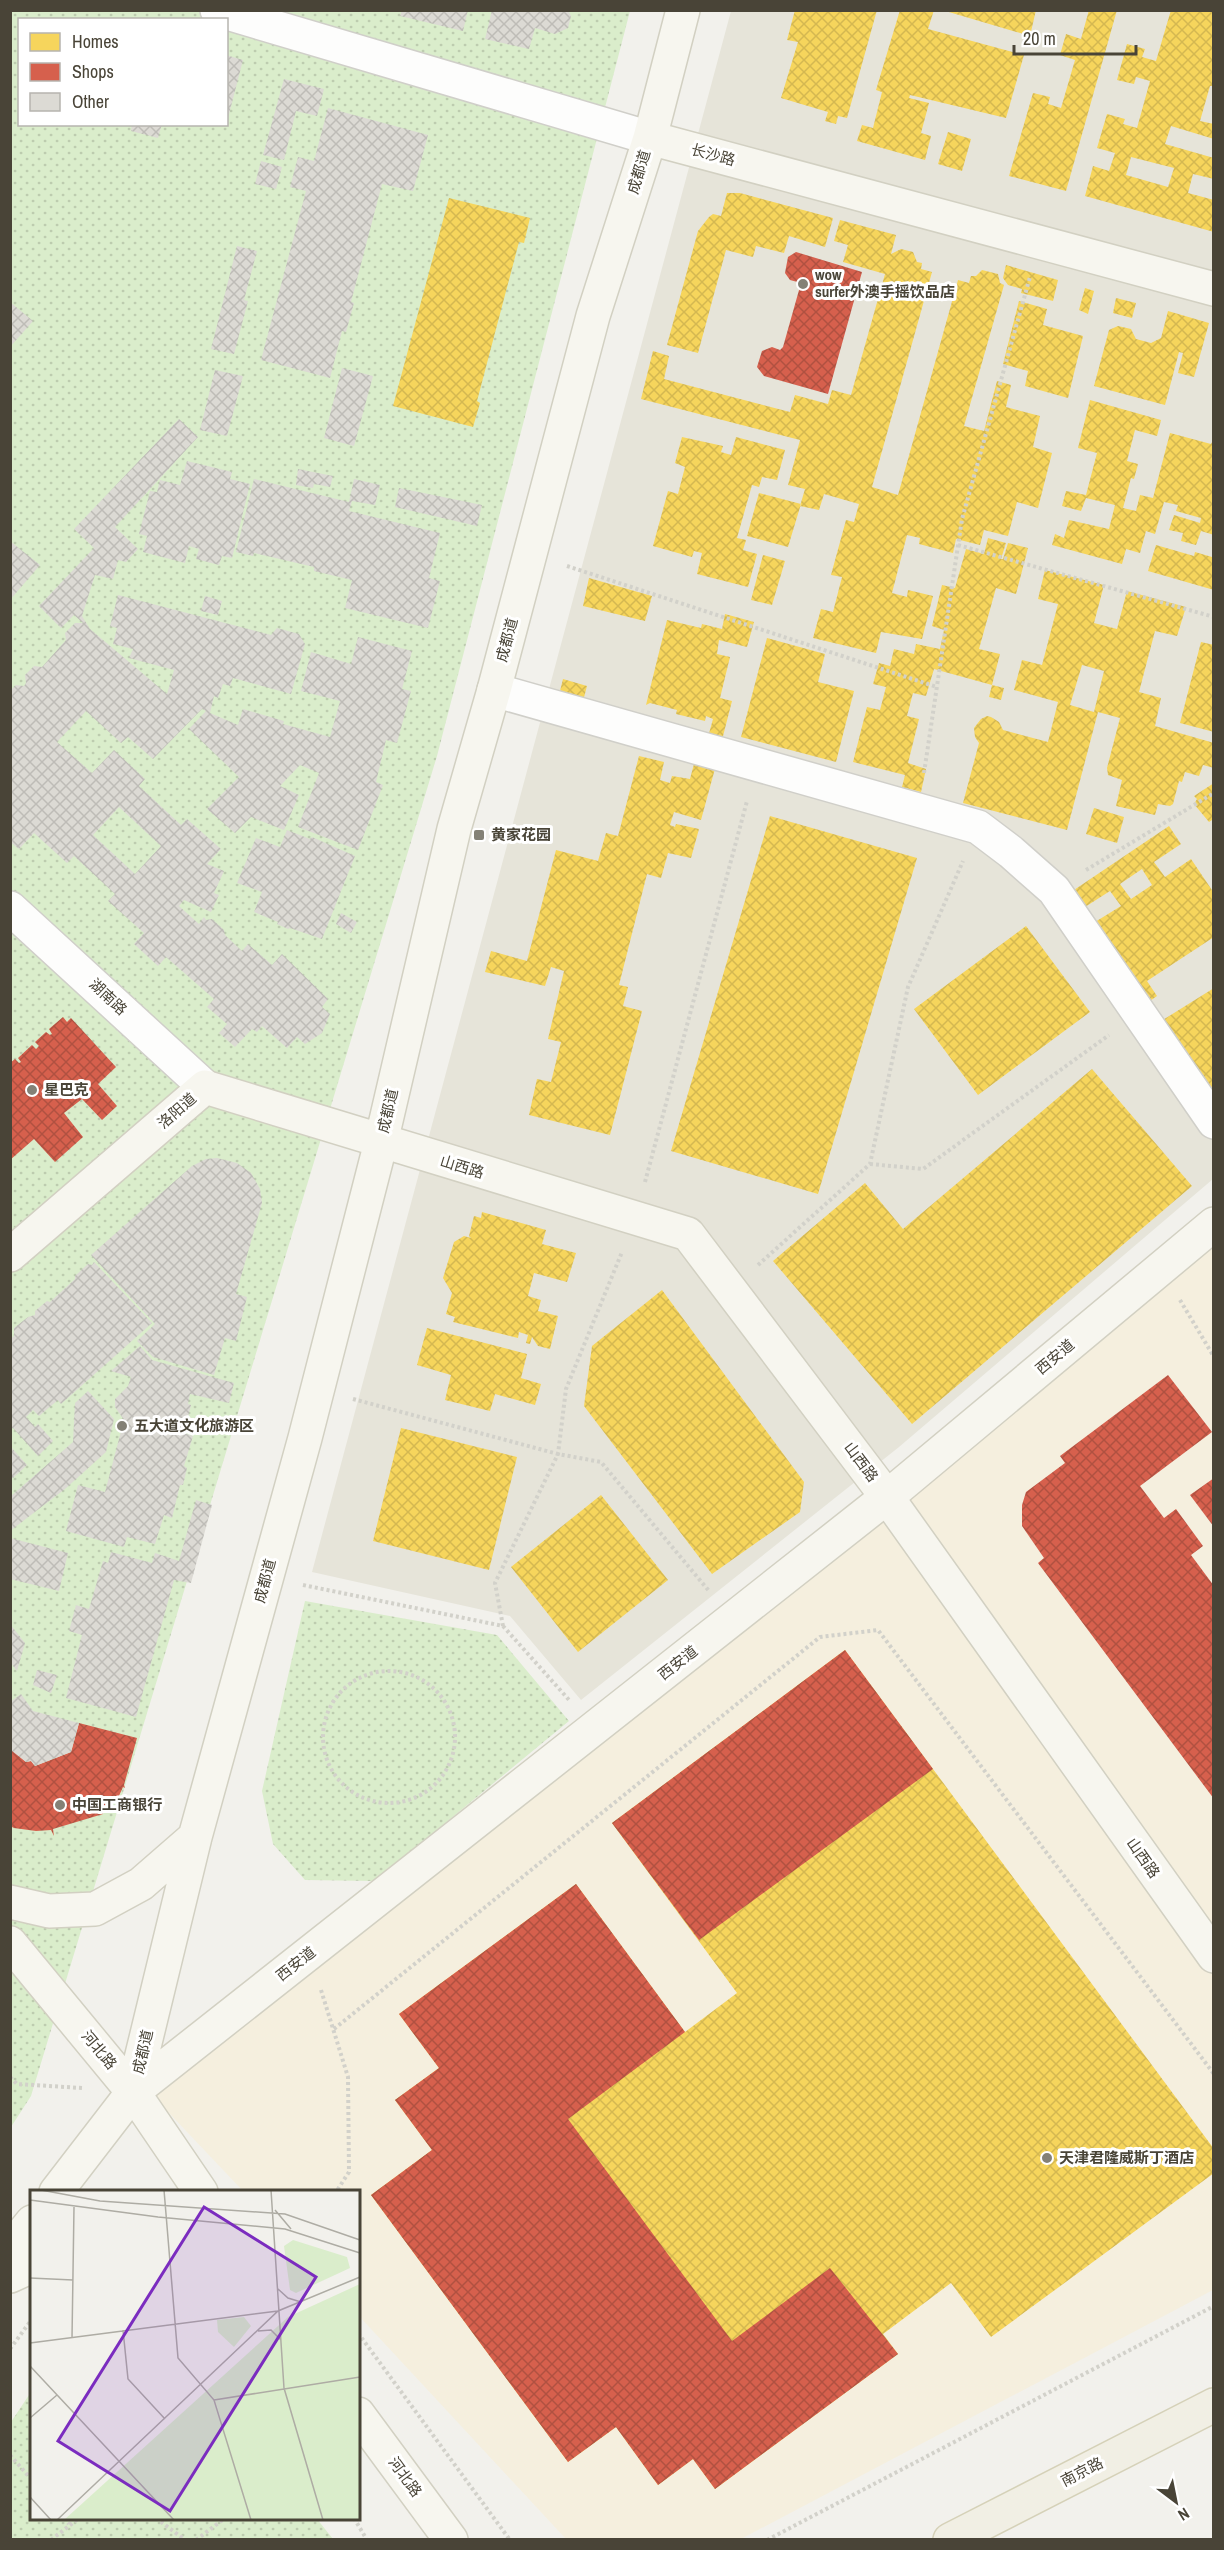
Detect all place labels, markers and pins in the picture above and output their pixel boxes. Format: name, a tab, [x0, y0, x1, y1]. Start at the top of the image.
place label: wow surfer外澳手摇饮品店	[815, 264, 955, 302]
marker: wow surfer外澳手摇饮品店	[796, 277, 810, 291]
place label: 黄家花园	[491, 824, 551, 845]
marker: 黄家花园	[472, 828, 486, 842]
place label: 星巴克	[44, 1079, 89, 1100]
marker: 星巴克	[25, 1083, 39, 1097]
place label: 五大道文化旅游区	[134, 1415, 254, 1436]
marker: 五大道文化旅游区	[115, 1419, 129, 1433]
place label: 中国工商银行	[72, 1794, 162, 1815]
marker: 中国工商银行	[53, 1798, 67, 1812]
place label: 天津君隆威斯丁酒店	[1059, 2147, 1194, 2168]
marker: 天津君隆威斯丁酒店	[1040, 2151, 1054, 2165]

